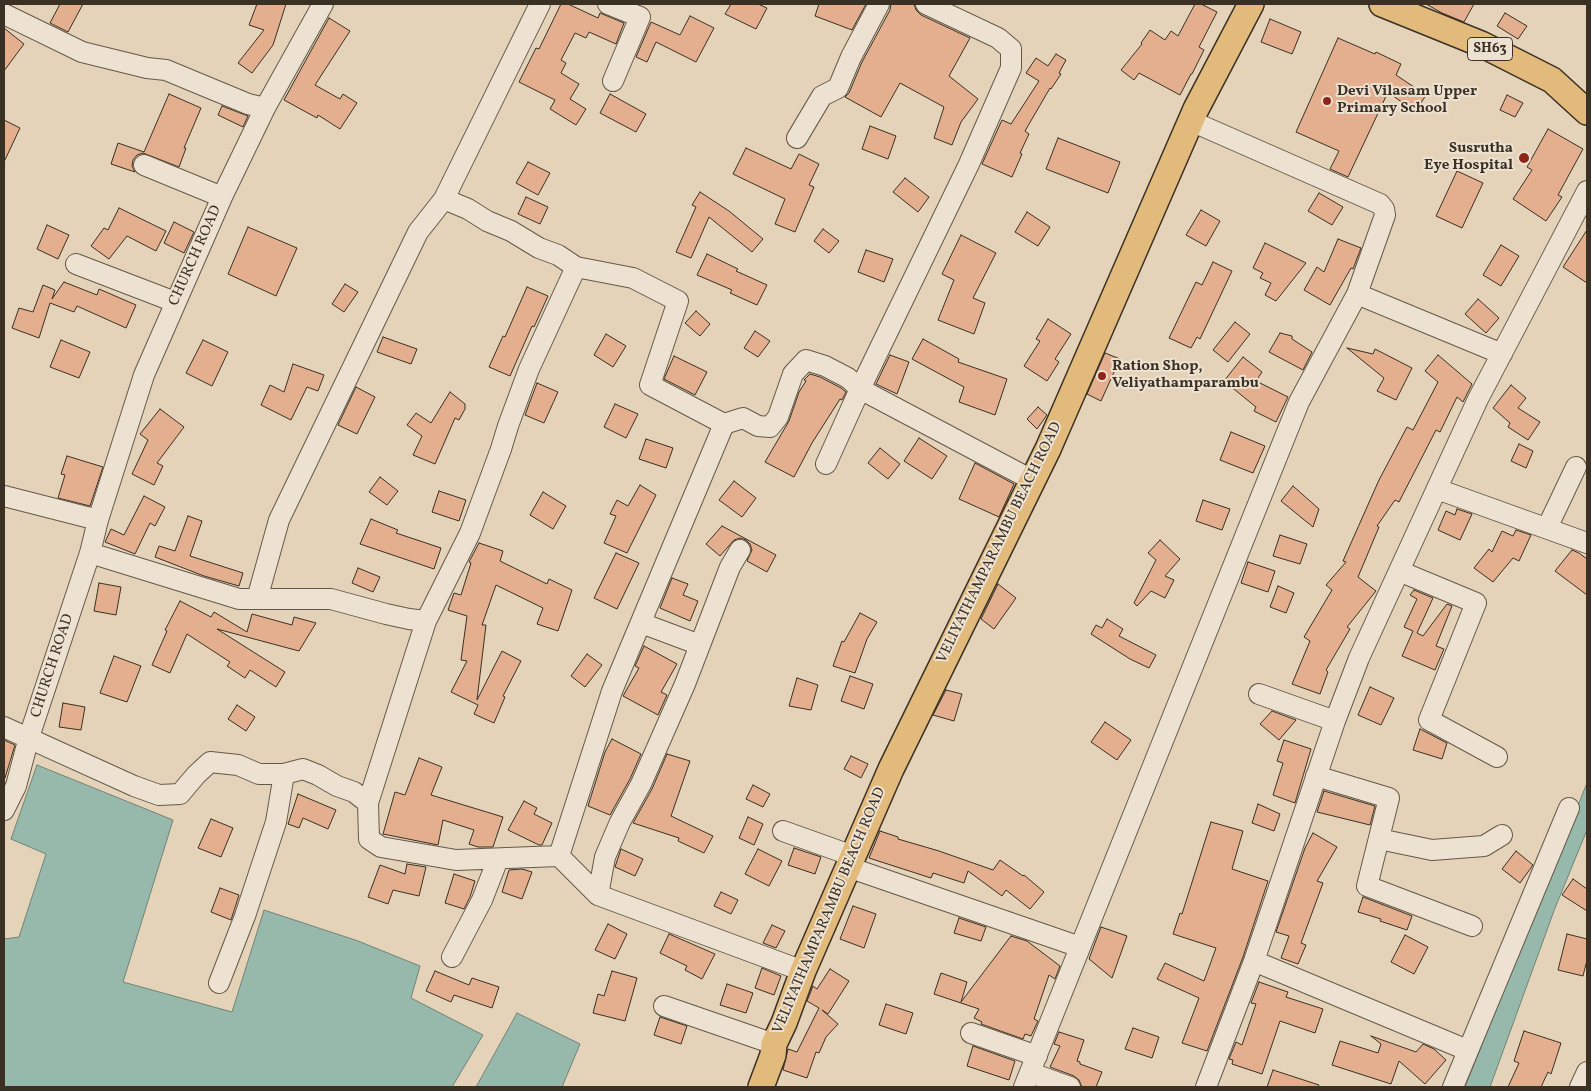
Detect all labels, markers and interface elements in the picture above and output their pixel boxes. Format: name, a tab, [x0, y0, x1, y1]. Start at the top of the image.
road number: SH63	[1468, 38, 1512, 61]
place label: Devi Vilasam Upper Primary School	[1337, 83, 1477, 118]
marker: Devi Vilasam Upper Primary School	[1321, 95, 1333, 107]
place label: Susrutha Eye Hospital	[1424, 140, 1513, 175]
marker: Susrutha Eye Hospital	[1517, 151, 1531, 165]
street label: CHURCH ROAD	[166, 203, 226, 309]
place label: Ration Shop, Veliyathamparambu	[1112, 358, 1259, 393]
marker: Ration Shop, Veliyathamparambu	[1096, 370, 1108, 382]
street label: VELIYATHAMPARAMBU BEACH ROAD	[934, 420, 1066, 666]
street label: CHURCH ROAD	[28, 612, 78, 720]
street label: VELIYATHAMPARAMBU BEACH ROAD	[770, 785, 890, 1037]

